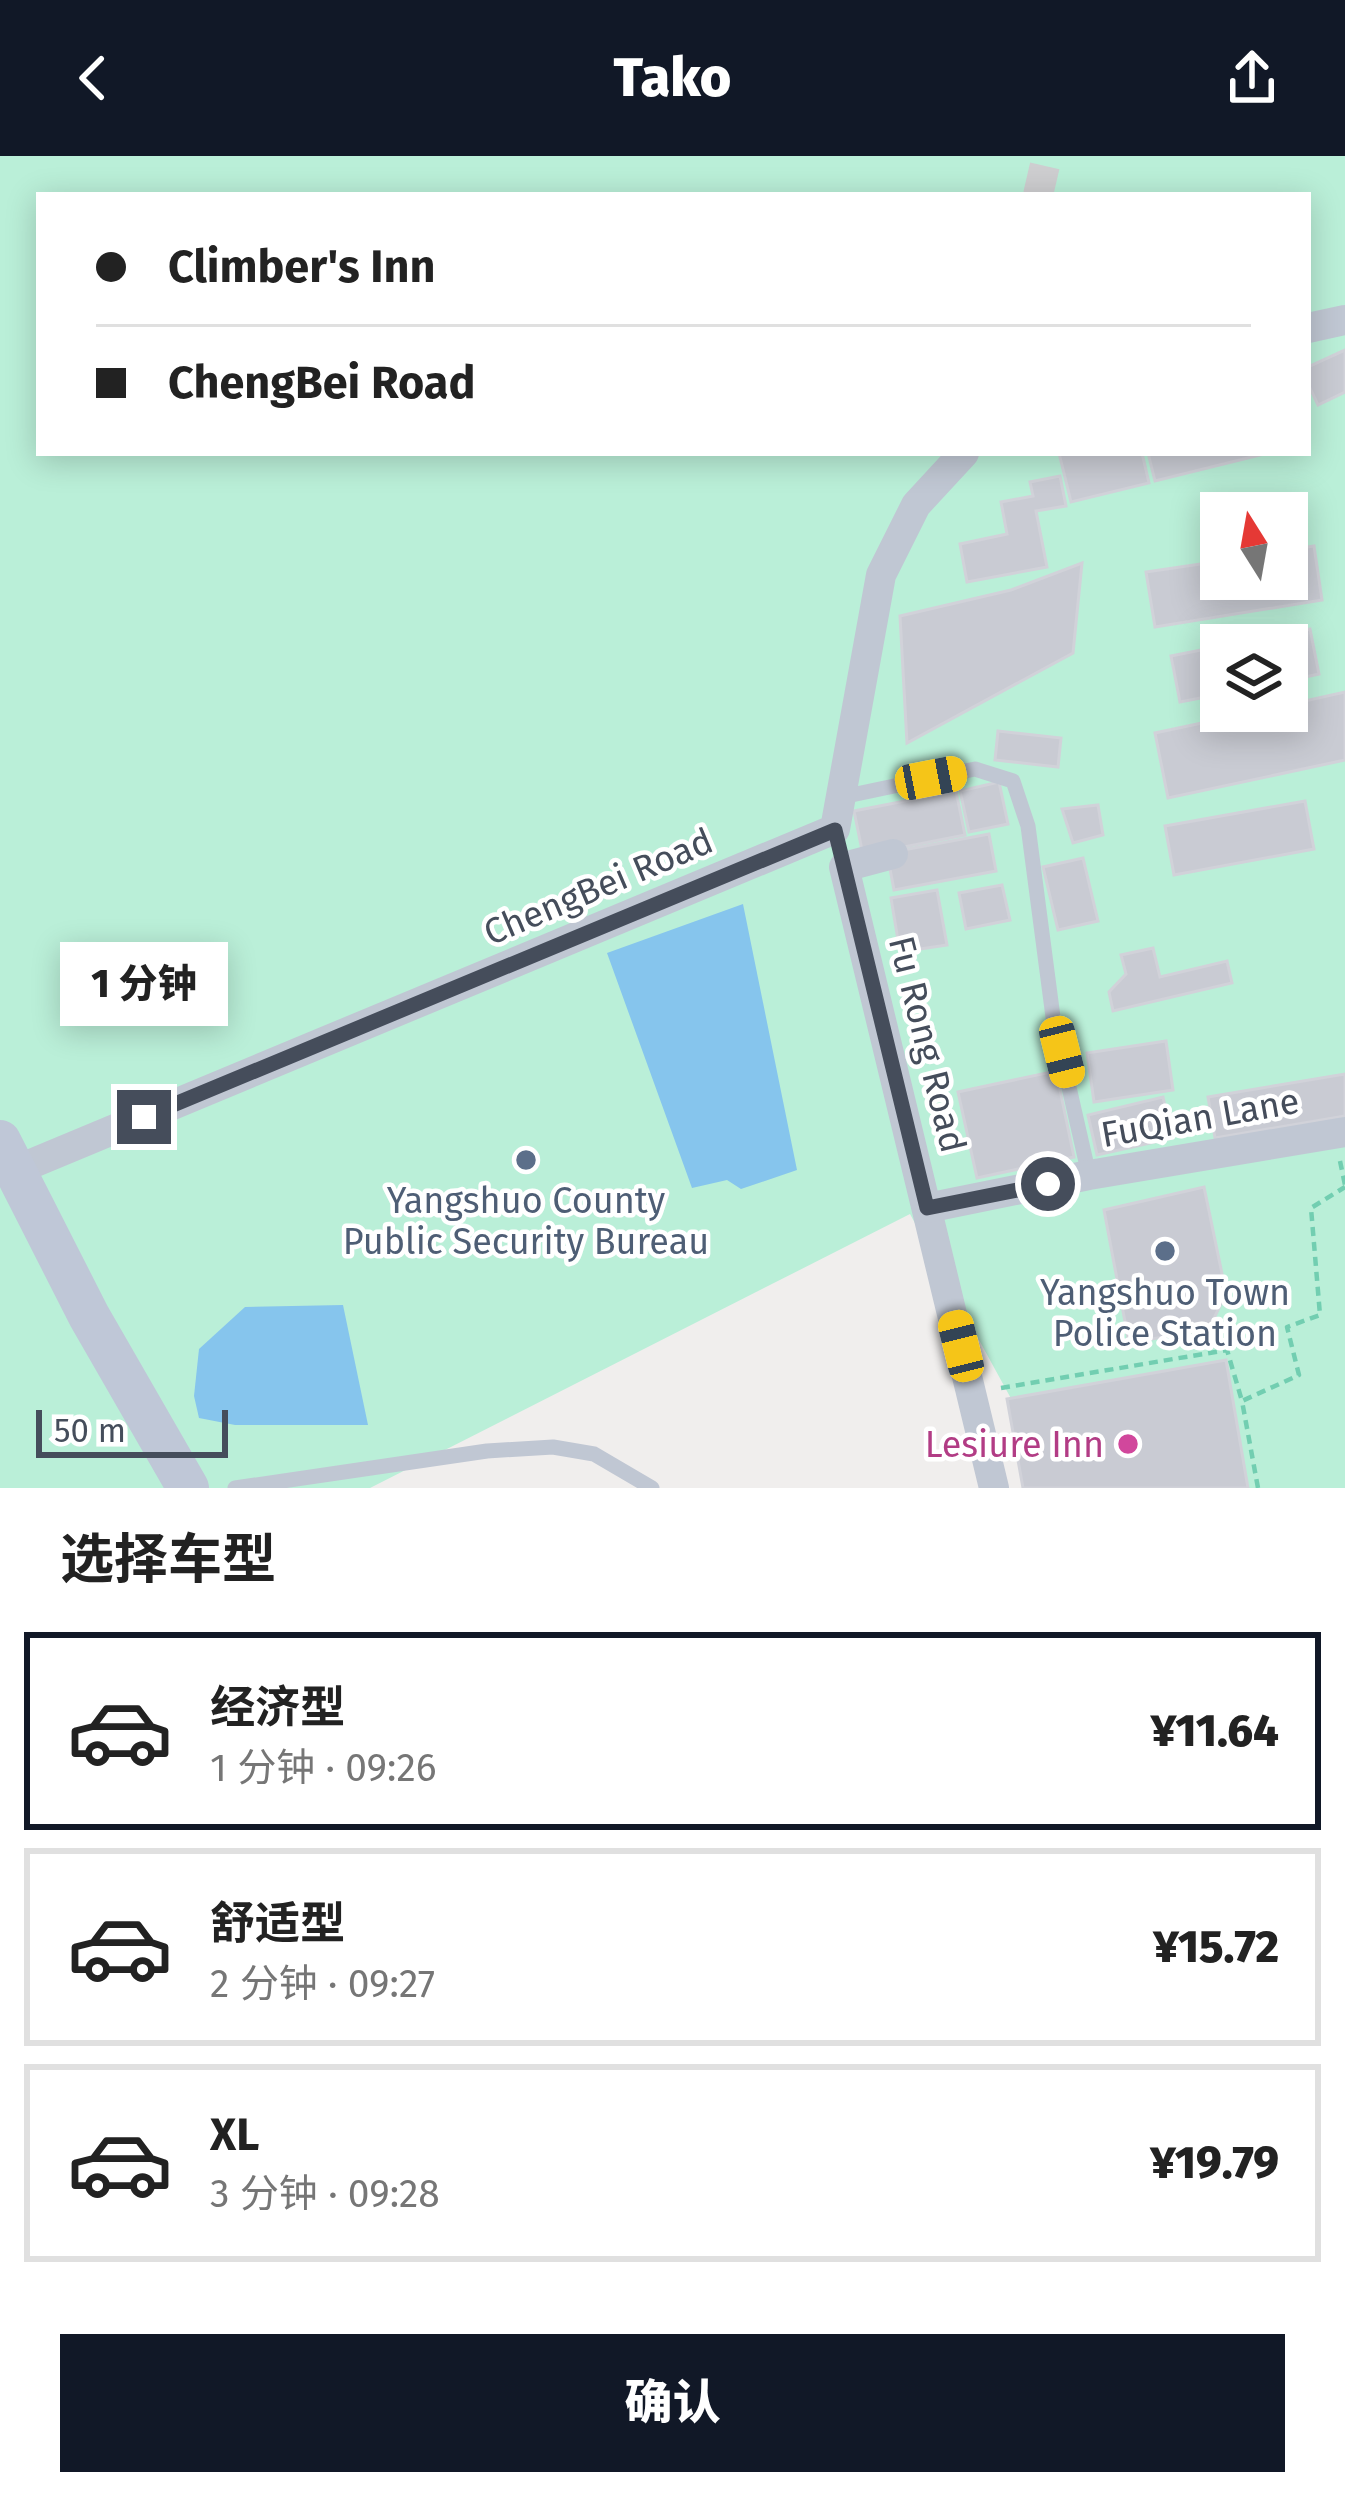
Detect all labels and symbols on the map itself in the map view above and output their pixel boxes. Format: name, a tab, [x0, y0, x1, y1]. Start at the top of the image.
north arrow	[1200, 492, 1308, 600]
car	[892, 753, 970, 803]
street label: ChengBei Road	[477, 819, 720, 955]
street label: Fu Rong Road	[879, 931, 975, 1157]
callout: 1 分钟	[60, 943, 228, 1027]
car	[1036, 1013, 1088, 1091]
street label: FuQian Lane	[1098, 1079, 1303, 1157]
route end	[117, 1090, 171, 1144]
marker: Yangshuo County Public Security Bureau	[513, 1147, 539, 1173]
route start	[1021, 1157, 1075, 1211]
place label: Yangshuo County Public Security Bureau	[343, 1179, 709, 1264]
marker: Yangshuo Town Police Station	[1152, 1238, 1178, 1264]
place label: Yangshuo Town Police Station	[1040, 1271, 1290, 1356]
car	[935, 1307, 987, 1385]
scale bar	[36, 1404, 228, 1457]
place label: Lesiure Inn	[925, 1423, 1104, 1467]
marker: Lesiure Inn	[1115, 1431, 1141, 1457]

